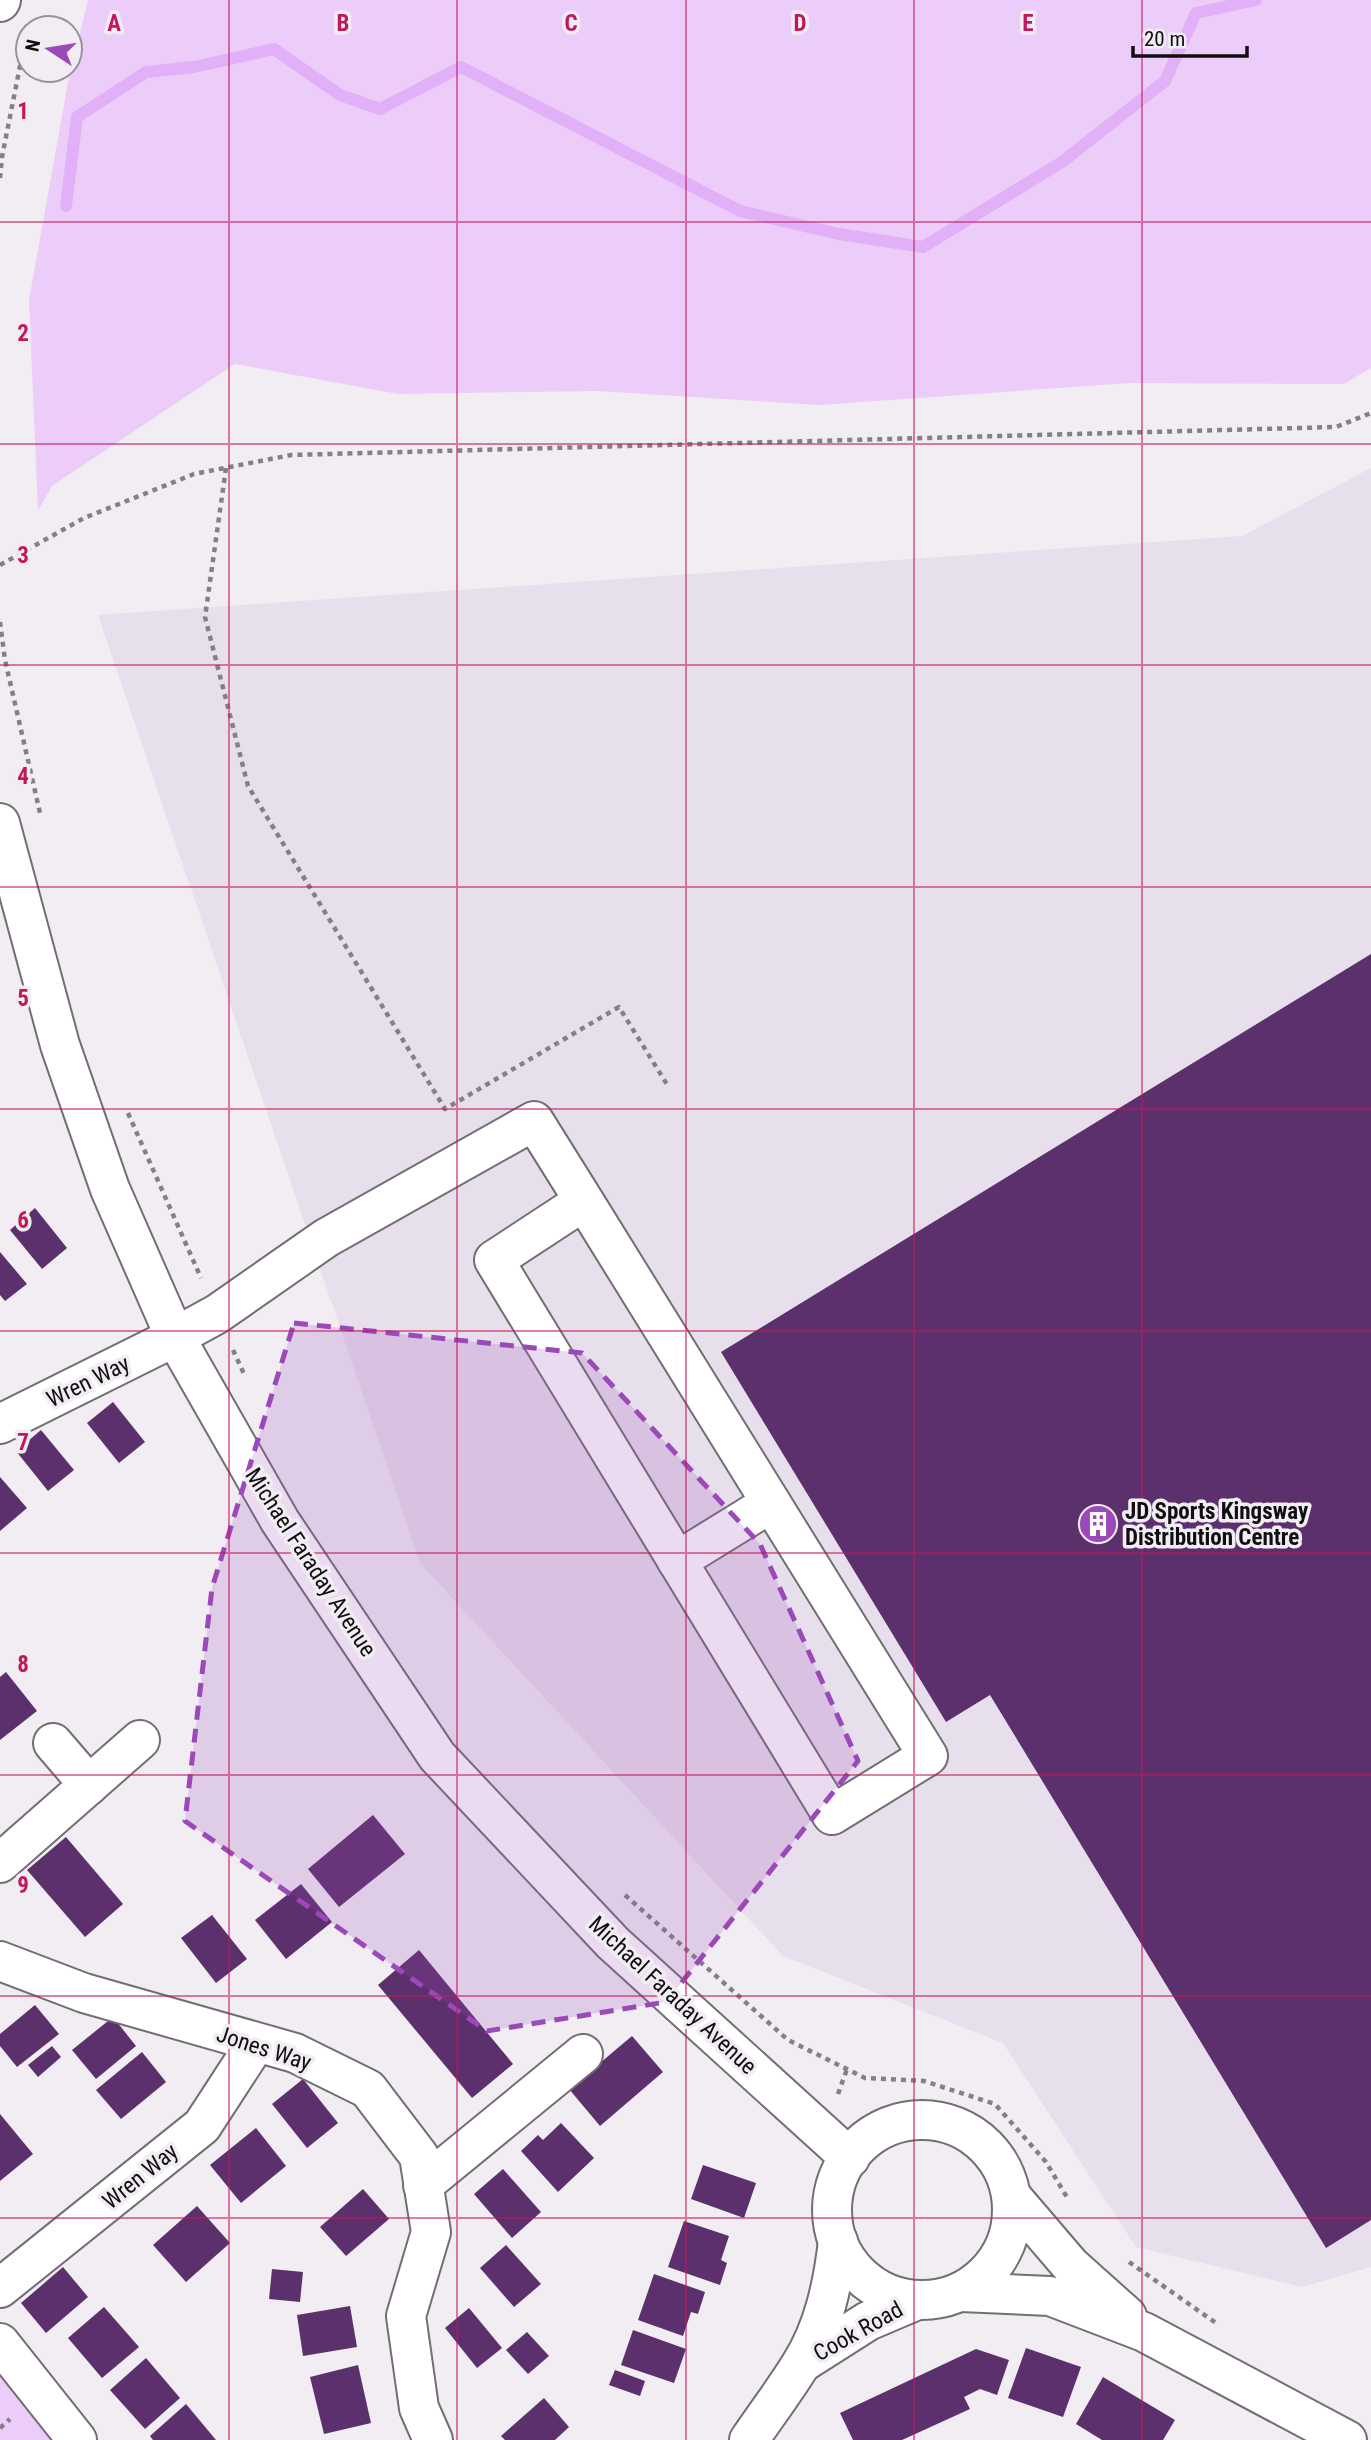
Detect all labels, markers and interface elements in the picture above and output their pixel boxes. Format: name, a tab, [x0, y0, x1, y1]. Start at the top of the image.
text: A	[107, 10, 121, 37]
text: B	[337, 10, 349, 37]
text: C	[564, 10, 578, 37]
text: D	[794, 10, 807, 37]
text: E	[1022, 10, 1034, 37]
north arrow	[14, 14, 84, 84]
scale bar	[1133, 14, 1247, 58]
text: 20 m	[1144, 27, 1185, 51]
text: N	[20, 37, 45, 54]
text: 1	[17, 98, 29, 125]
text: 2	[17, 320, 29, 347]
text: 3	[17, 542, 29, 569]
text: 4	[17, 763, 29, 790]
text: 5	[17, 985, 29, 1012]
text: 6	[17, 1207, 29, 1234]
street label: Wren Way	[42, 1350, 134, 1413]
text: 7	[17, 1429, 29, 1456]
street label: Michael Faraday Avenue	[240, 1463, 382, 1662]
place label: JD Sports Kingsway Distribution Centre	[1125, 1498, 1309, 1551]
building icon: JD Sports Kingsway Distribution Centre	[1077, 1503, 1119, 1545]
text: 8	[17, 1651, 29, 1678]
text: 9	[17, 1872, 29, 1899]
street label: Michael Faraday Avenue	[583, 1911, 762, 2080]
street label: Jones Way	[213, 2021, 315, 2077]
street label: Wren Way	[97, 2138, 184, 2215]
street label: Cook Road	[809, 2296, 908, 2367]

